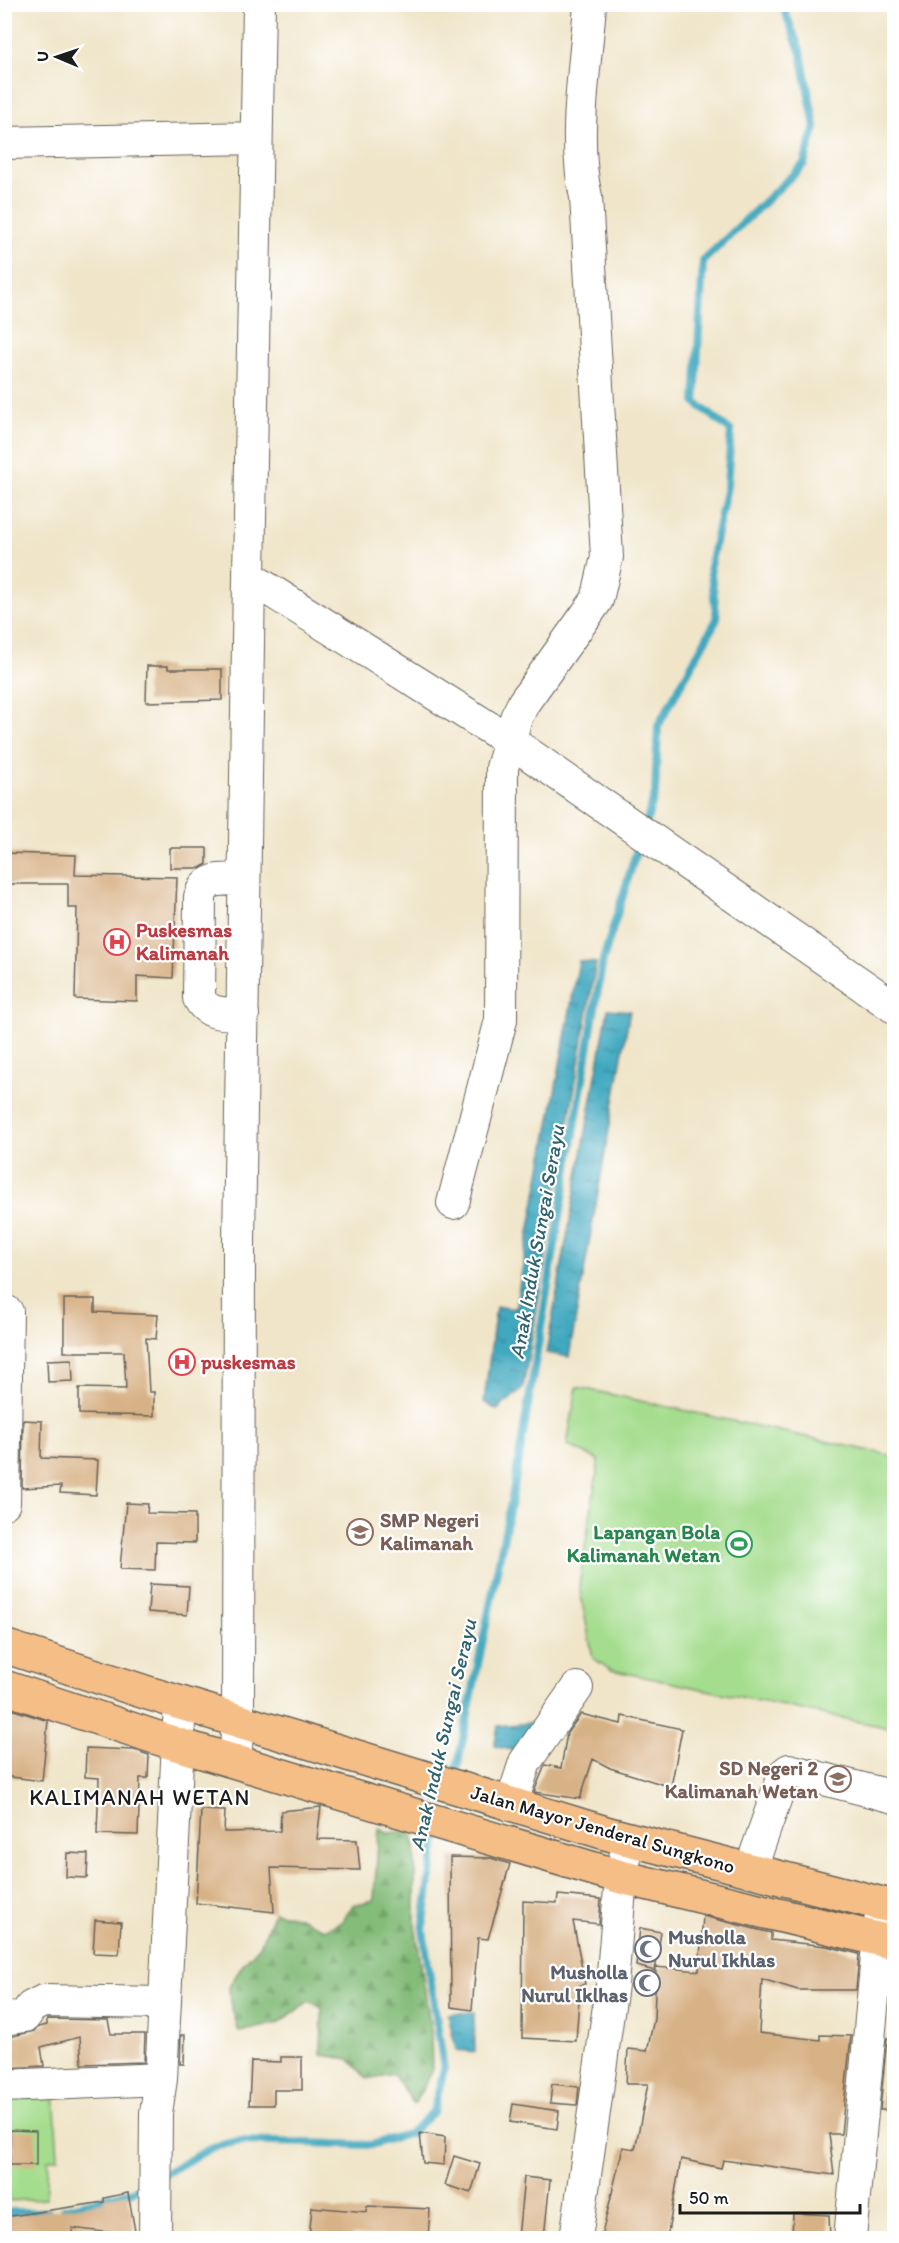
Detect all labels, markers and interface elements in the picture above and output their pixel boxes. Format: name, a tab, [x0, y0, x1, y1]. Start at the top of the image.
north arrow	[27, 27, 87, 87]
text: U	[33, 51, 52, 62]
place label: Puskesmas Kalimanah	[136, 918, 232, 965]
hospital icon: Puskesmas Kalimanah	[102, 927, 132, 957]
water label: Anak Induk Sungai Serayu	[504, 1123, 569, 1361]
hospital icon: puskesmas	[167, 1347, 197, 1377]
place label: puskesmas	[200, 1350, 296, 1375]
place label: SMP Negeri Kalimanah	[380, 1508, 479, 1555]
school or university icon: SMP Negeri Kalimanah	[345, 1517, 375, 1547]
place label: Lapangan Bola Kalimanah Wetan	[567, 1520, 721, 1567]
sports icon: Lapangan Bola Kalimanah Wetan	[724, 1529, 754, 1559]
water label: Anak Induk Sungai Serayu	[404, 1616, 481, 1853]
place label: SD Negeri 2 Kalimanah Wetan	[665, 1756, 819, 1803]
school or university icon: SD Negeri 2 Kalimanah Wetan	[823, 1764, 853, 1794]
street label: Jalan Mayor Jenderal Sungkono	[468, 1780, 738, 1878]
district label: KALIMANAH WETAN	[29, 1784, 251, 1811]
place label: Musholla Nurul Ikhlas	[668, 1925, 775, 1972]
mosque icon: Musholla Nurul Ikhlas	[633, 1934, 663, 1964]
place label: Musholla Nurul Iklhas	[521, 1960, 629, 2007]
mosque icon: Musholla Nurul Iklhas	[632, 1968, 662, 1998]
scale bar	[680, 2177, 860, 2215]
text: 50 m	[689, 2187, 729, 2209]

